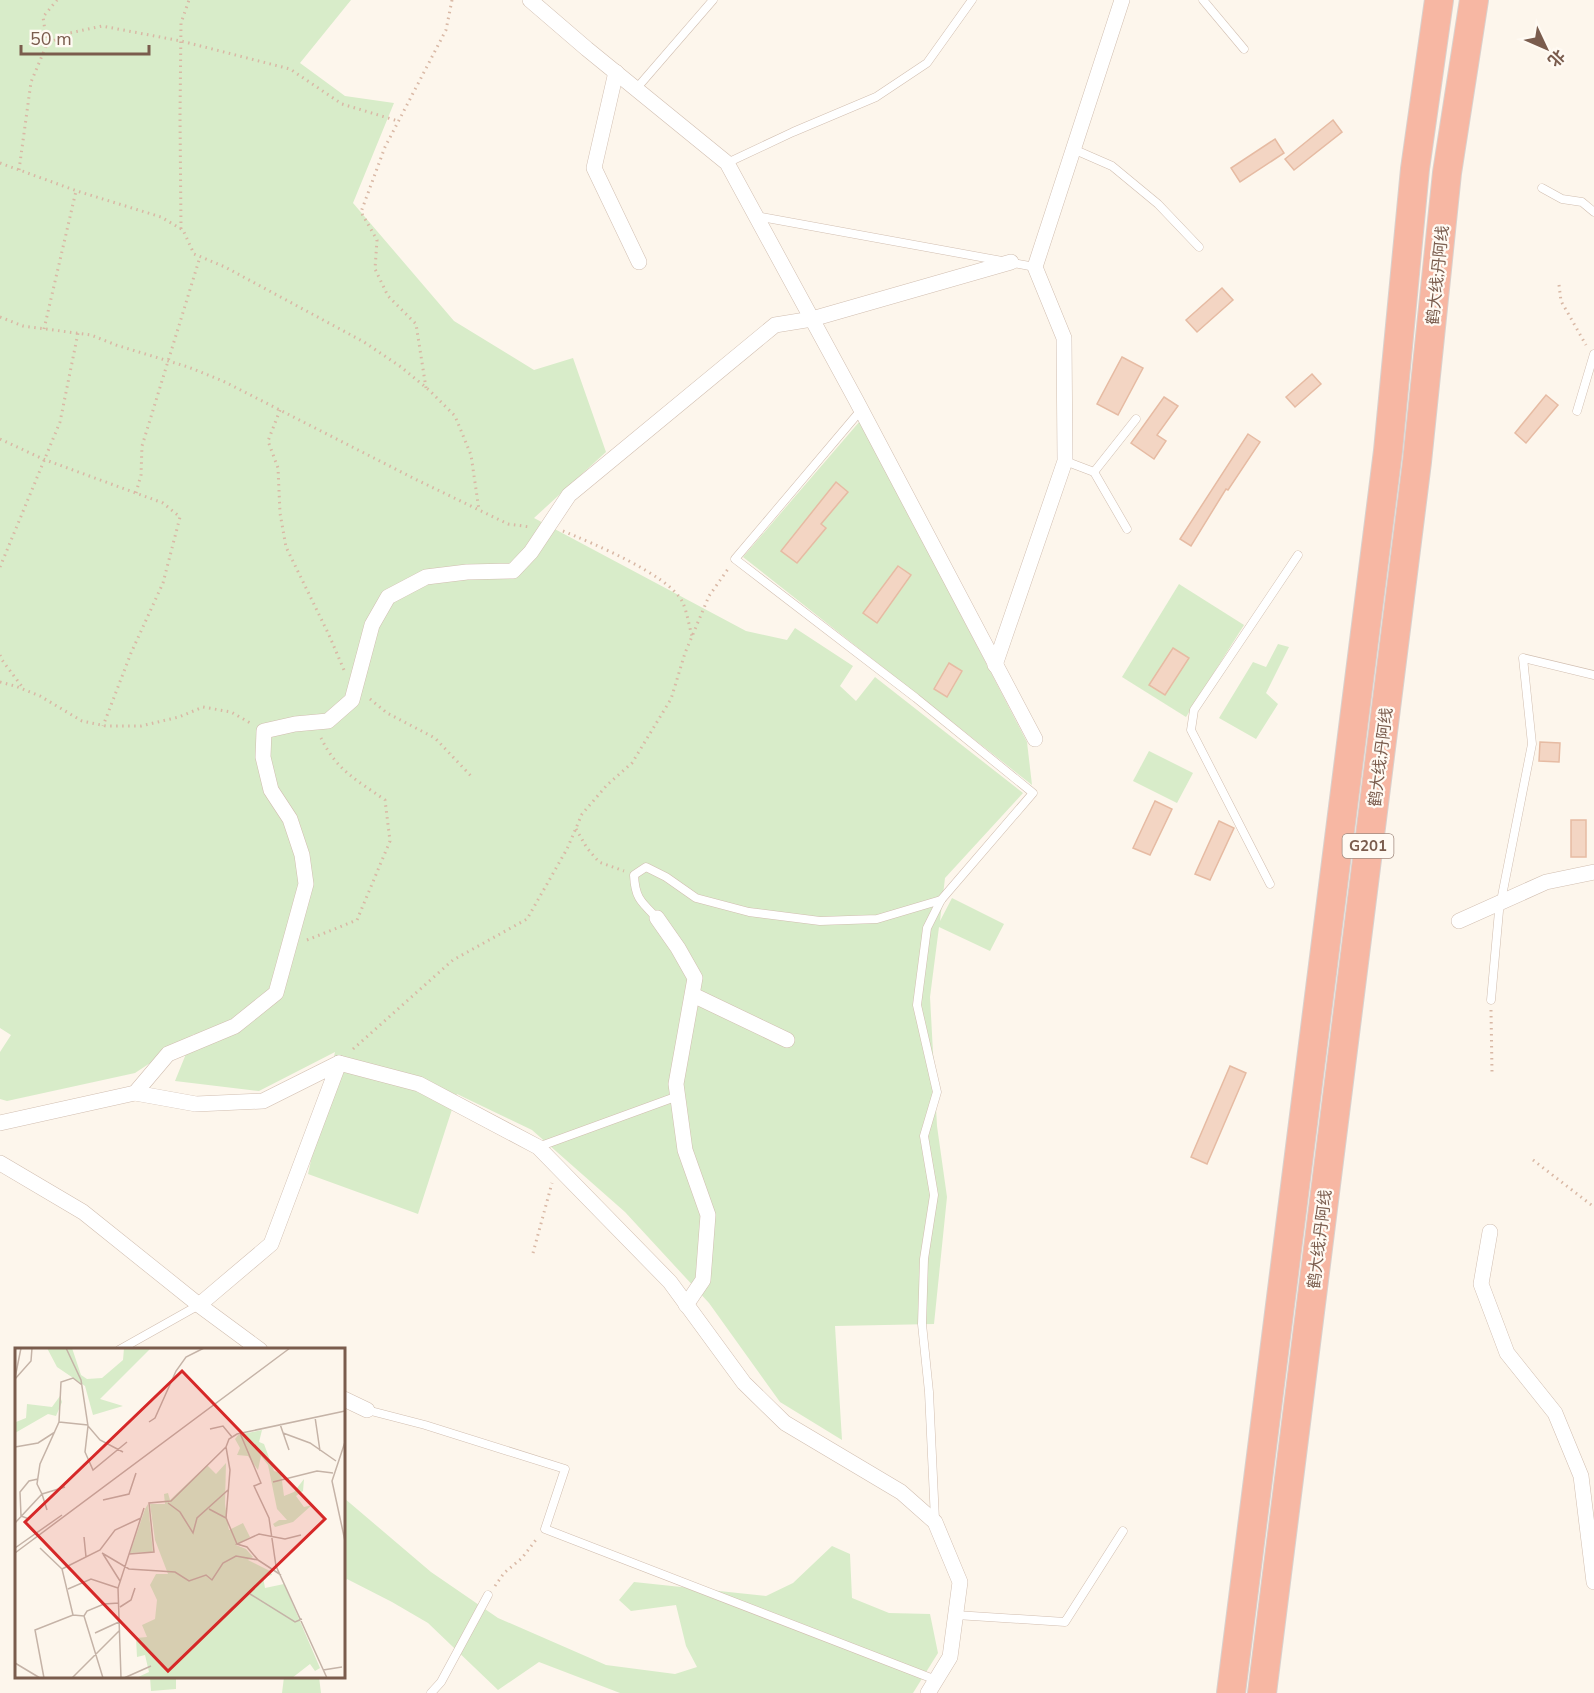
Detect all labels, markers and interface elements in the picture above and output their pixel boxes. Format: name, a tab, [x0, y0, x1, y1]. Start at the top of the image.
scale bar	[21, 18, 148, 56]
north arrow	[1516, 18, 1576, 78]
text: 50 m	[30, 27, 72, 51]
text: 北	[1543, 44, 1570, 71]
street label: 鹤大线;丹阿线	[1422, 224, 1454, 326]
street label: 鹤大线;丹阿线	[1364, 706, 1398, 808]
road number: G201	[1342, 834, 1394, 858]
street label: 鹤大线;丹阿线	[1303, 1188, 1337, 1290]
inset map	[15, 1348, 345, 1678]

